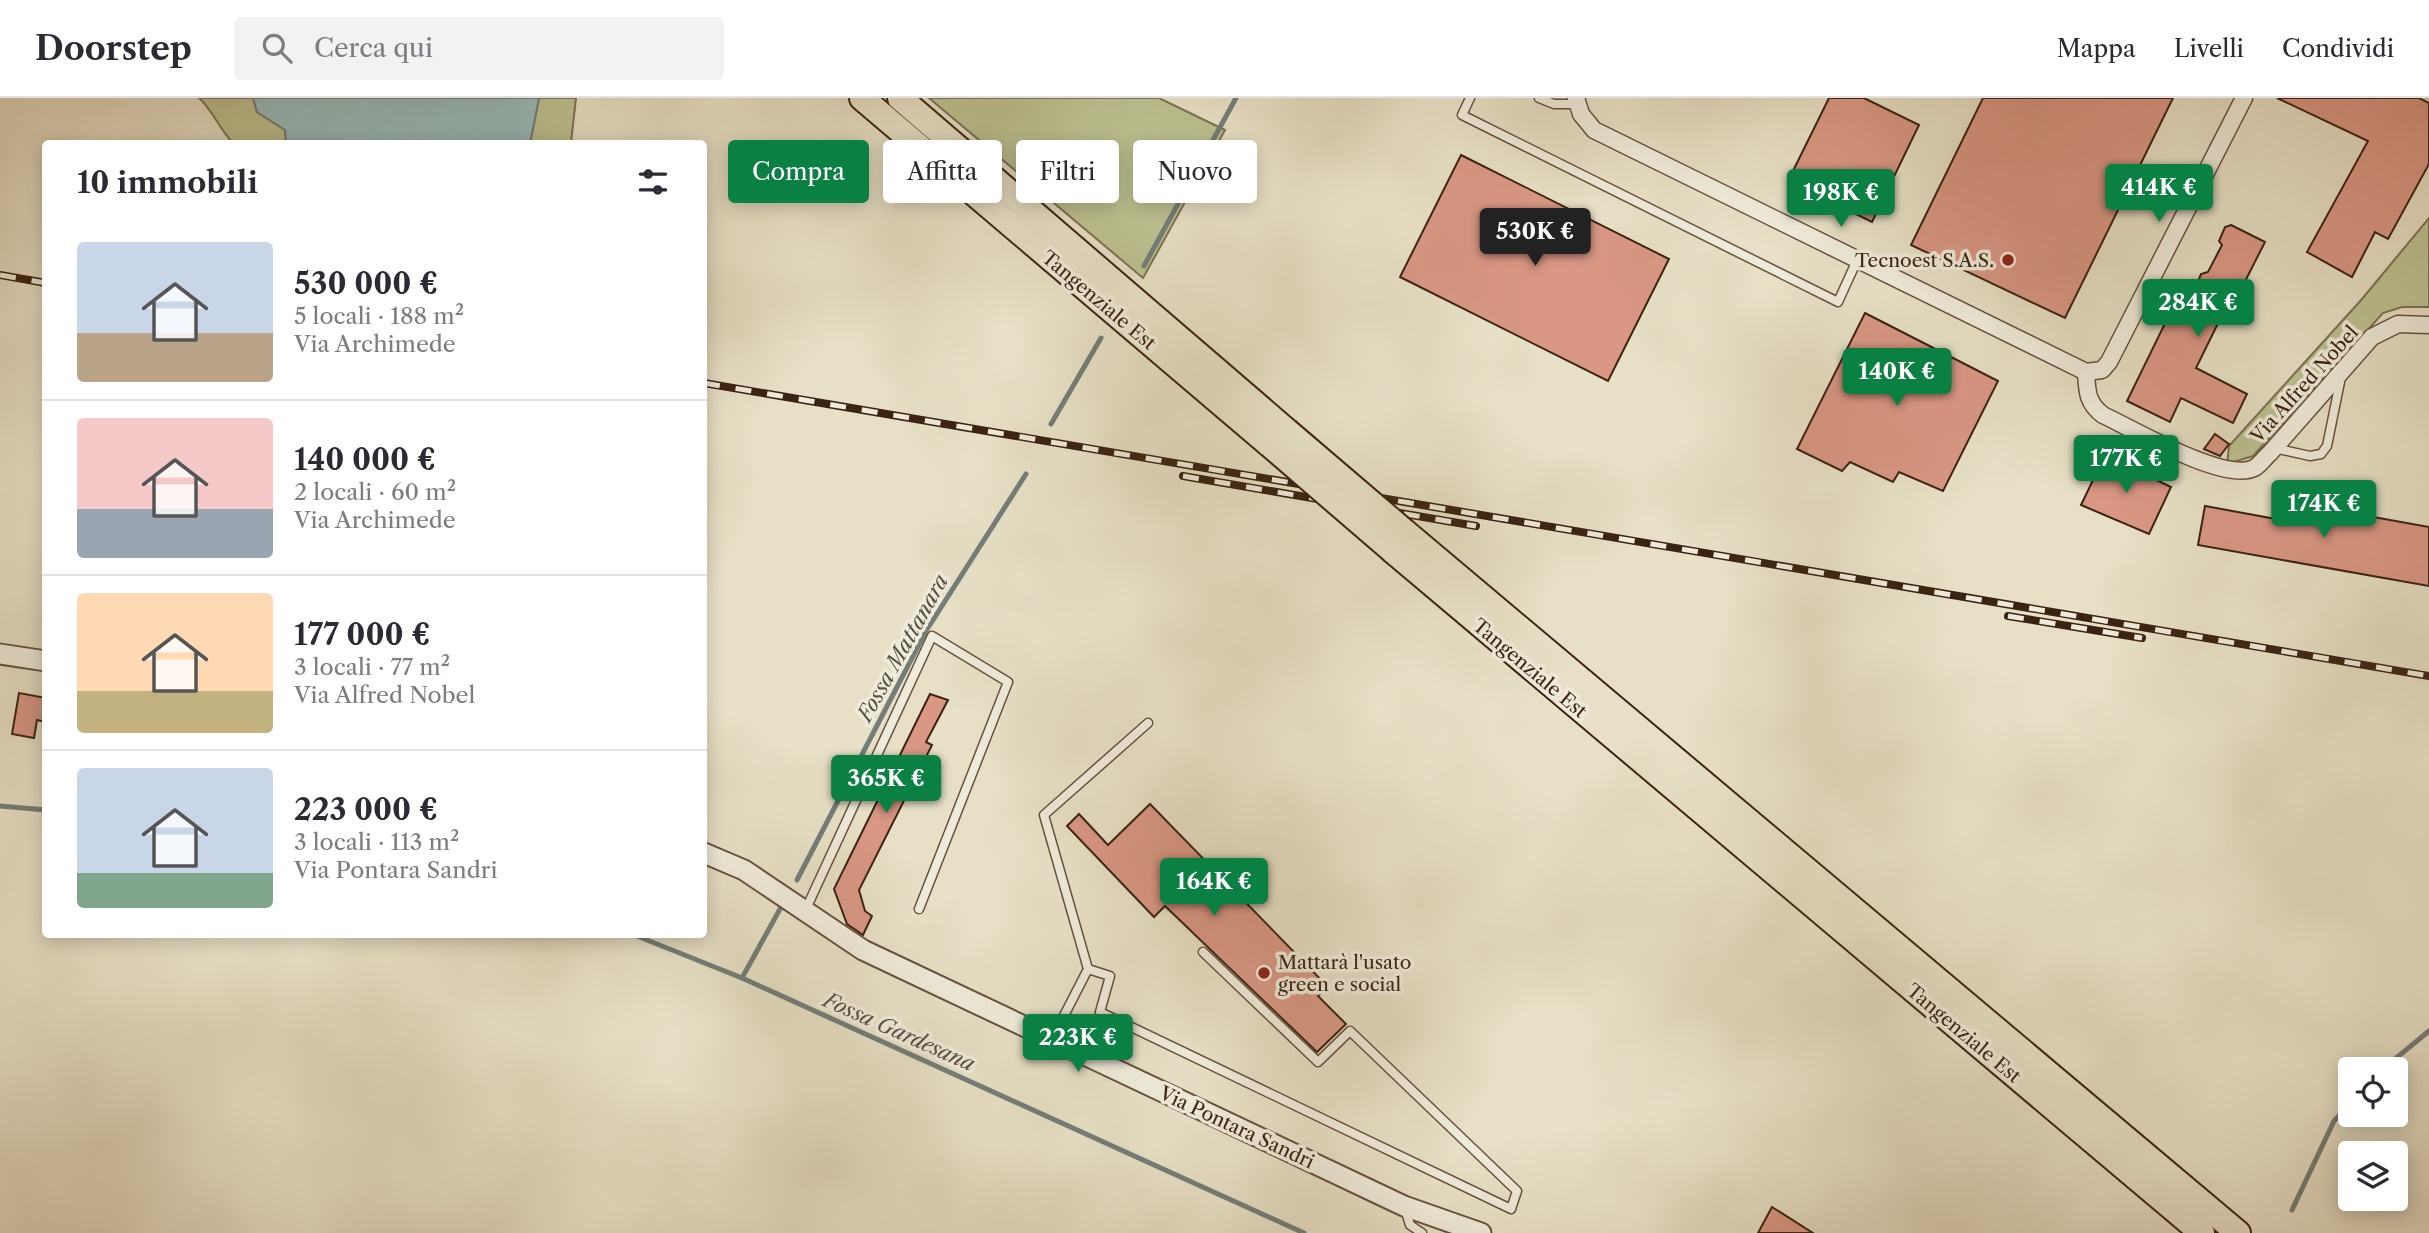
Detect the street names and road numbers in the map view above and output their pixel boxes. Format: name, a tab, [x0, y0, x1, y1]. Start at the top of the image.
street label: Tangenziale Est	[1037, 246, 1161, 355]
street label: Via Alfred Nobel	[2245, 321, 2363, 448]
street label: Tangenziale Est	[1468, 614, 1592, 723]
street label: Tangenziale Est	[1902, 979, 2026, 1088]
street label: Via Pontara Sandri	[1155, 1081, 1318, 1173]

